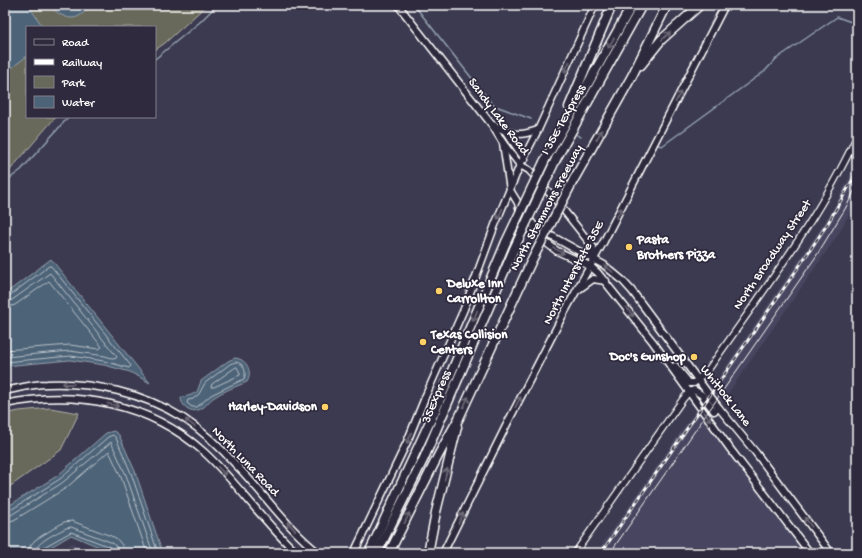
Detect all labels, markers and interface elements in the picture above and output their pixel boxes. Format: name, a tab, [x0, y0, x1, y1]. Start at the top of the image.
legend	[26, 26, 156, 118]
one-way arrow	[660, 32, 670, 41]
text: Road	[62, 37, 89, 51]
one-way arrow	[606, 37, 614, 49]
text: Railway	[62, 57, 102, 71]
one-way arrow	[563, 61, 570, 73]
street label: Sandy Lake Road	[464, 76, 533, 160]
text: Park	[61, 77, 87, 91]
street label: I 35E TEXpress	[538, 81, 590, 158]
one-way arrow	[675, 91, 682, 103]
text: Water	[62, 97, 96, 111]
one-way arrow	[595, 129, 603, 141]
street label: North Stemmons Freeway	[507, 142, 587, 274]
street label: North Broadway Street	[731, 196, 816, 313]
one-way arrow	[496, 207, 503, 219]
one-way arrow	[615, 207, 623, 219]
street label: North Interstate 35E	[540, 218, 608, 327]
place label: Pasta Brothers Pizza	[636, 233, 716, 263]
marker: Pasta Brothers Pizza	[624, 242, 634, 252]
one-way arrow	[553, 247, 565, 255]
one-way arrow	[603, 264, 614, 273]
place label: Deluxe Inn Carrollton	[446, 277, 504, 307]
marker: Deluxe Inn Carrollton	[434, 286, 444, 296]
one-way arrow	[625, 307, 634, 318]
one-way arrow	[470, 310, 478, 322]
place label: Texas Collision Centers	[430, 328, 508, 358]
marker: Texas Collision Centers	[418, 337, 428, 347]
place label: Doc's Gunshop	[609, 350, 687, 366]
marker: Doc's Gunshop	[689, 352, 699, 362]
street label: Whitlock Lane	[696, 362, 754, 430]
street label: 35Express	[419, 367, 455, 427]
one-way arrow	[62, 380, 75, 388]
one-way arrow	[515, 396, 523, 408]
one-way arrow	[463, 397, 470, 409]
place label: Harley-Davidson	[228, 400, 318, 415]
one-way arrow	[106, 402, 119, 409]
marker: Harley-Davidson	[320, 402, 330, 412]
one-way arrow	[703, 410, 711, 421]
one-way arrow	[185, 419, 196, 428]
street label: North Luna Road	[208, 424, 283, 501]
one-way arrow	[404, 431, 412, 443]
one-way arrow	[217, 466, 227, 476]
one-way arrow	[443, 468, 450, 481]
one-way arrow	[404, 512, 411, 524]
one-way arrow	[458, 512, 465, 524]
one-way arrow	[804, 516, 812, 527]
one-way arrow	[286, 521, 295, 531]

